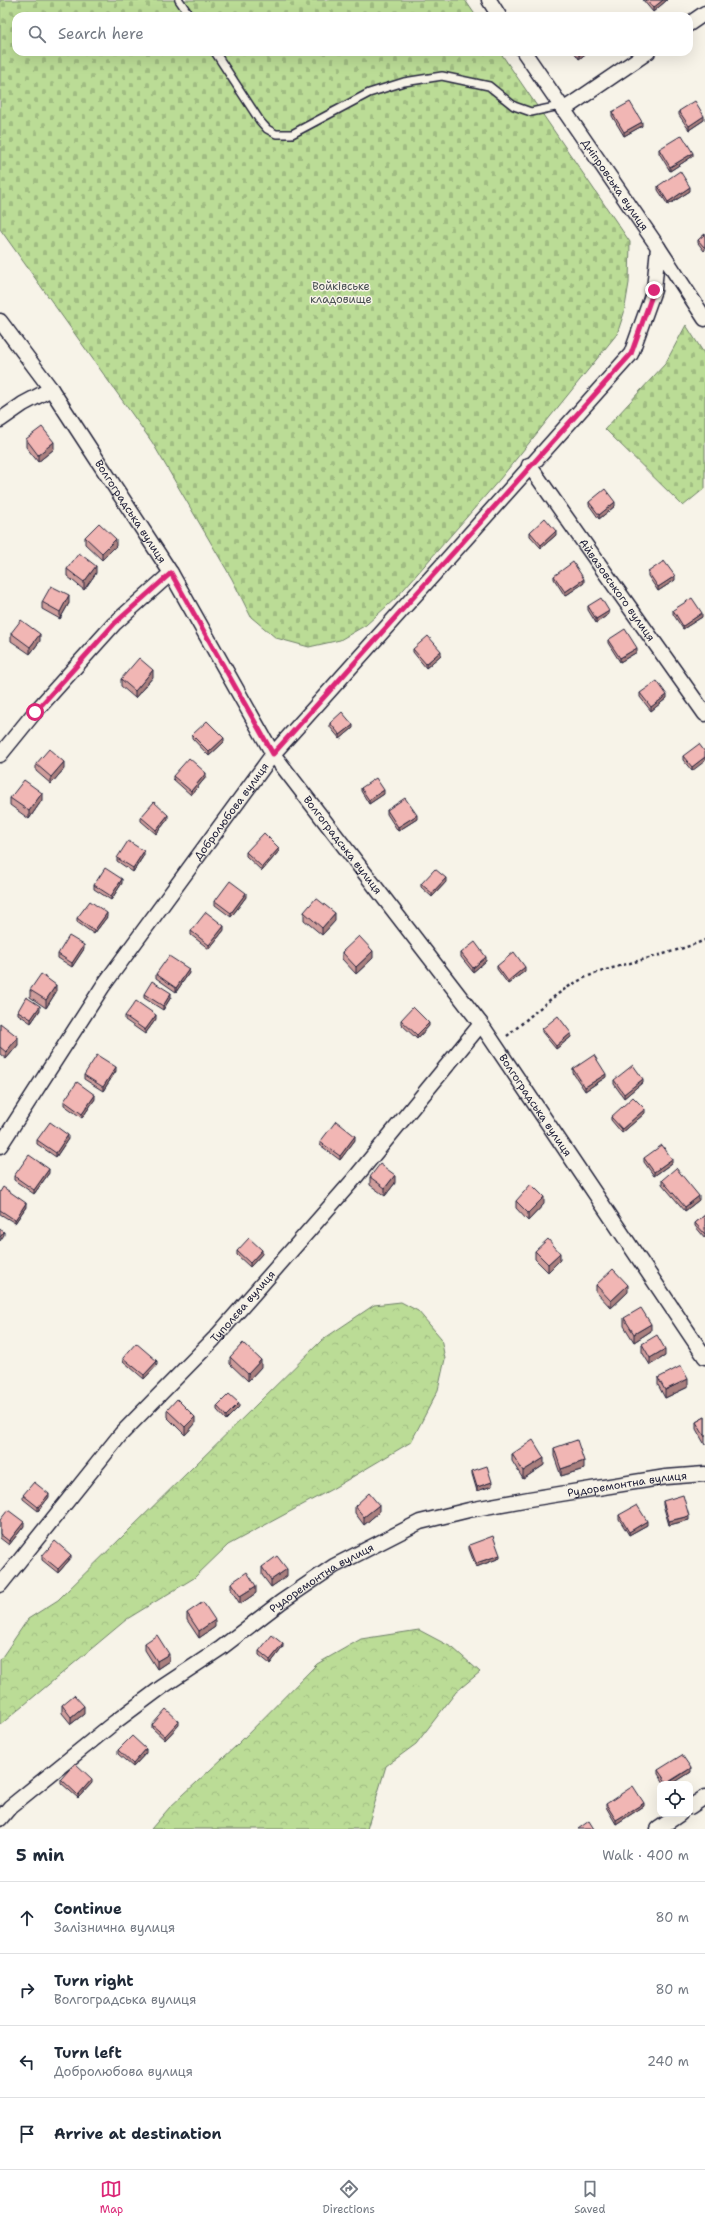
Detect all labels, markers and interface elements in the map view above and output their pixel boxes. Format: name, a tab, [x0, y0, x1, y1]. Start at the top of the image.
search box	[12, 12, 693, 56]
icon: search	[26, 23, 48, 45]
text: Search here	[58, 24, 144, 44]
street label: Дніпровська вулиця	[578, 136, 652, 234]
park label: Войківське кладовище	[310, 279, 372, 307]
route end	[645, 281, 663, 299]
street label: Волгоградська вулиця	[91, 457, 170, 566]
street label: Айвазовського вулиця	[576, 536, 658, 644]
route start	[26, 703, 44, 721]
street label: Добролюбова вулиця	[191, 760, 272, 863]
street label: Волгоградська вулиця	[300, 793, 385, 897]
street label: Волгоградська вулиця	[495, 1051, 575, 1160]
street label: Туполєва вулиця	[207, 1267, 279, 1346]
street label: Рудоремонтна вулиця	[566, 1468, 687, 1501]
street label: Рудоремонтна вулиця	[266, 1540, 377, 1616]
map controls	[657, 1781, 693, 1817]
button: locate	[657, 1781, 693, 1817]
text: 5 min	[16, 1844, 64, 1866]
text: Walk · 400 m	[602, 1847, 689, 1864]
text: Continue	[54, 1899, 122, 1919]
icon: ahead	[16, 1907, 38, 1929]
text: 80 m	[655, 1909, 689, 1926]
text: Залізнична вулиця	[54, 1919, 175, 1936]
text: Turn right	[54, 1971, 134, 1991]
icon: right	[16, 1979, 38, 2001]
text: 80 m	[655, 1981, 689, 1998]
text: Волгоградська вулиця	[54, 1991, 196, 2008]
text: Turn left	[54, 2043, 122, 2063]
icon: left	[16, 2051, 38, 2073]
text: 240 m	[647, 2053, 689, 2070]
text: Добролюбова вулиця	[54, 2063, 193, 2080]
icon: arrive	[16, 2123, 38, 2145]
text: Arrive at destination	[54, 2124, 222, 2144]
tab: Map	[100, 2178, 123, 2217]
tab: Directions	[322, 2178, 375, 2217]
tab: Saved	[574, 2178, 605, 2217]

